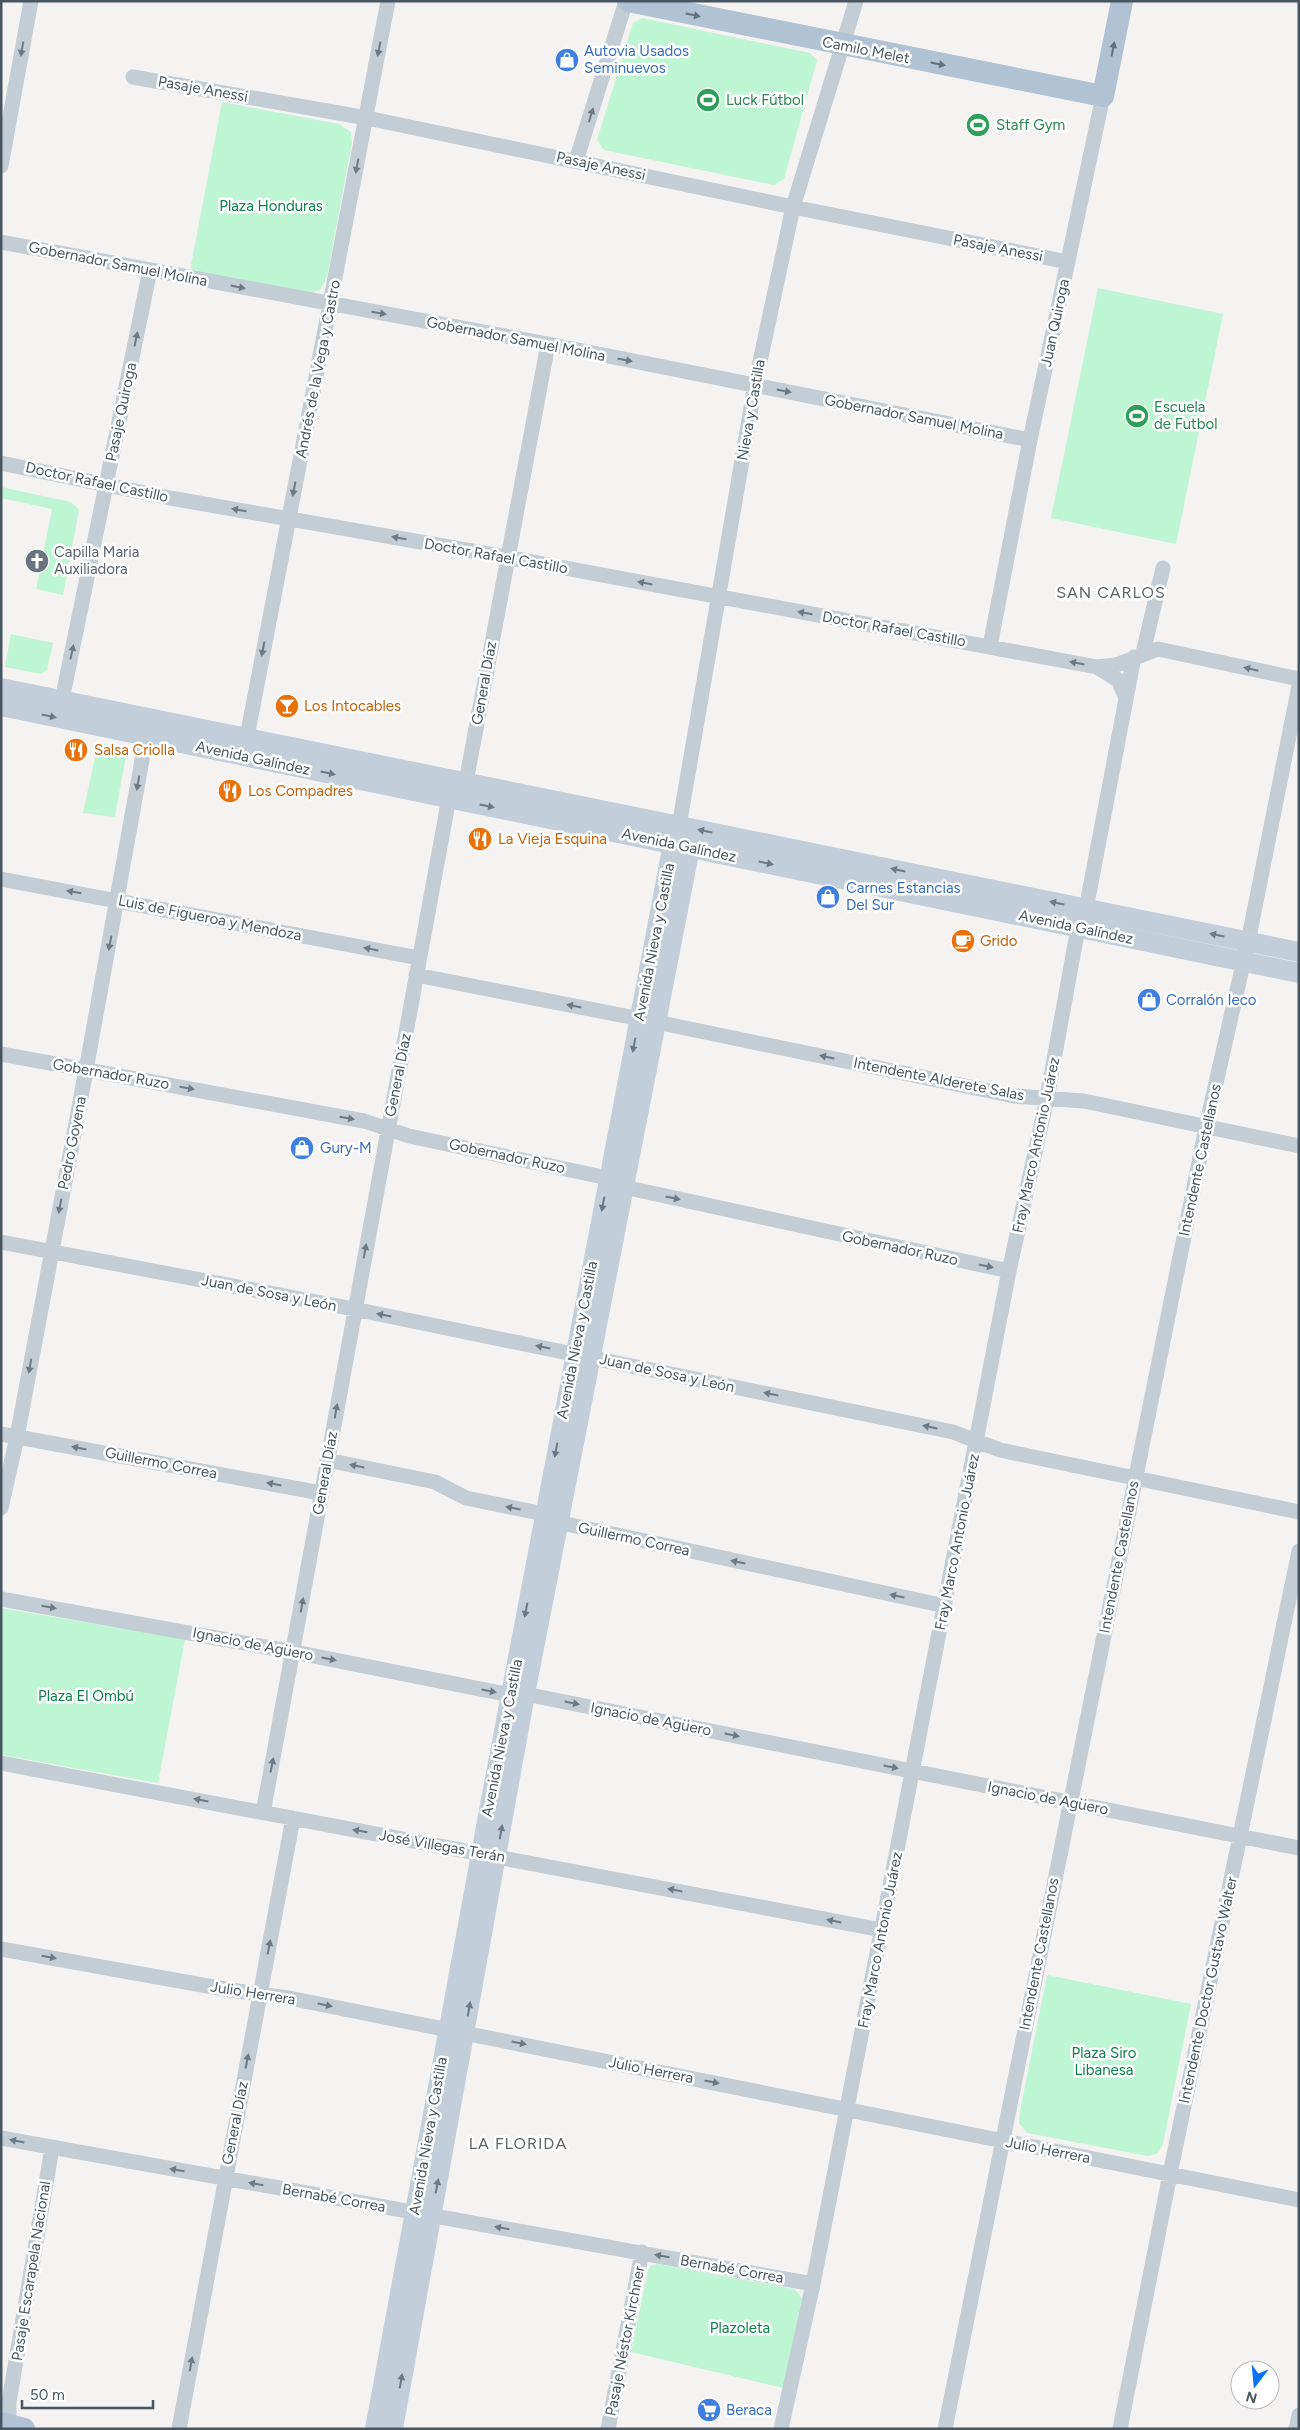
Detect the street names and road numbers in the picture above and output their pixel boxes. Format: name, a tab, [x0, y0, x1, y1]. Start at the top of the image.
street label: Camilo Melet	[821, 33, 911, 67]
street label: Pasaje Anessi	[157, 72, 249, 106]
street label: Pasaje Anessi	[555, 148, 647, 184]
street label: Pasaje Anessi	[952, 230, 1044, 266]
street label: Gobernador Samuel Molina	[27, 238, 209, 290]
street label: Juan Quiroga	[1037, 277, 1073, 369]
street label: Andrés de la Vega y Castro	[292, 278, 344, 460]
street label: Gobernador Samuel Molina	[425, 313, 607, 365]
street label: Nieva y Castilla	[733, 358, 769, 462]
street label: Pasaje Quiroga	[102, 361, 140, 463]
street label: Gobernador Samuel Molina	[823, 391, 1005, 443]
street label: Doctor Rafael Castillo	[24, 458, 170, 506]
street label: Doctor Rafael Castillo	[423, 535, 570, 578]
street label: Doctor Rafael Castillo	[821, 608, 968, 651]
street label: General Díaz	[468, 640, 500, 726]
street label: Avenida Galíndez	[194, 737, 312, 779]
street label: Avenida Galíndez	[620, 824, 738, 866]
street label: Avenida Nieva y Castilla	[630, 862, 678, 1022]
street label: Luis de Figueroa y Mendoza	[117, 891, 303, 945]
street label: Avenida Galíndez	[1017, 906, 1135, 948]
street label: General Díaz	[381, 1032, 415, 1118]
street label: Intendente Alderete Salas	[852, 1054, 1026, 1104]
street label: Gobernador Ruzo	[51, 1055, 171, 1093]
street label: Fray Marco Antonio Juárez	[1009, 1055, 1063, 1235]
street label: Intendente Castellanos	[1175, 1082, 1225, 1238]
street label: Pedro Goyena	[54, 1095, 90, 1191]
street label: Gobernador Ruzo	[447, 1135, 567, 1177]
street label: Gobernador Ruzo	[840, 1227, 960, 1269]
street label: Avenida Nieva y Castilla	[553, 1260, 601, 1420]
street label: Juan de Sosa y León	[200, 1271, 338, 1315]
street label: Juan de Sosa y León	[598, 1350, 736, 1396]
street label: General Díaz	[309, 1430, 341, 1516]
street label: Guillermo Correa	[103, 1443, 219, 1483]
street label: Fray Marco Antonio Juárez	[931, 1452, 983, 1632]
street label: Intendente Castellanos	[1095, 1479, 1143, 1635]
street label: Guillermo Correa	[576, 1518, 692, 1560]
street label: Ignacio de Agüero	[191, 1623, 315, 1665]
street label: Avenida Nieva y Castilla	[478, 1658, 526, 1818]
street label: Ignacio de Agüero	[589, 1698, 713, 1740]
street label: Ignacio de Agüero	[986, 1777, 1110, 1819]
street label: José Villegas Terán	[378, 1826, 506, 1866]
street label: Fray Marco Antonio Juárez	[854, 1850, 906, 2030]
street label: Intendente Doctor Gustavo Walter	[1175, 1875, 1241, 2105]
street label: Intendente Castellanos	[1015, 1876, 1063, 2032]
street label: Julio Herrera	[209, 1977, 297, 2009]
street label: Julio Herrera	[607, 2053, 695, 2087]
street label: Avenida Nieva y Castilla	[405, 2055, 451, 2217]
street label: General Díaz	[218, 2080, 252, 2166]
street label: Julio Herrera	[1004, 2133, 1092, 2167]
street label: Pasaje Escarapela Nacional	[8, 2180, 54, 2362]
street label: Bernabé Correa	[281, 2180, 387, 2216]
street label: Bernabé Correa	[679, 2251, 785, 2287]
street label: Pasaje Néstor Kirchner	[602, 2264, 648, 2418]

